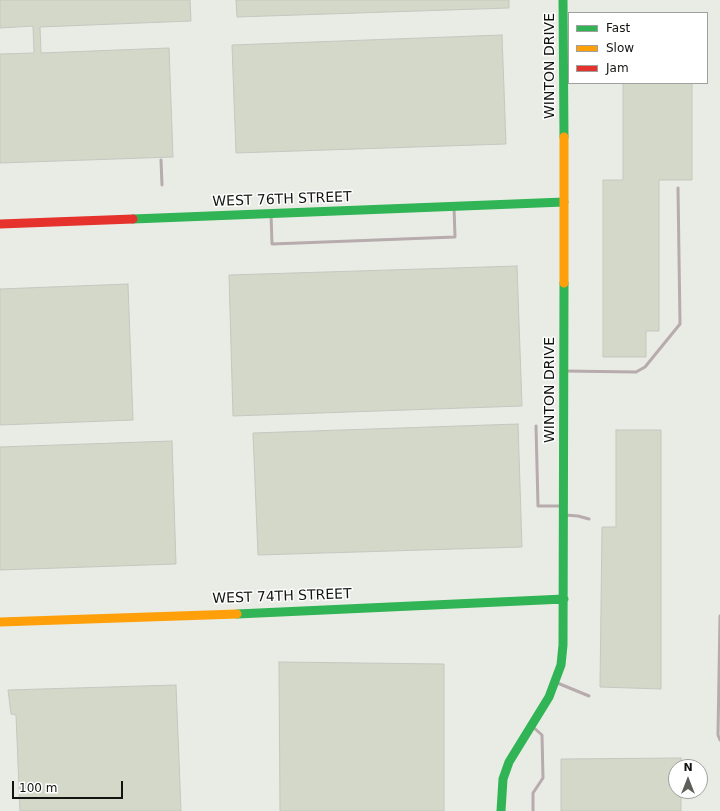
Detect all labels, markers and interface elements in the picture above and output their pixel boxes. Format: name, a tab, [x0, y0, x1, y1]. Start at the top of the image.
legend	[568, 12, 708, 84]
street label: WINTON DRIVE	[542, 13, 558, 119]
text: Fast	[606, 21, 630, 35]
text: Slow	[606, 41, 634, 55]
text: Jam	[606, 61, 629, 75]
street label: WEST 76TH STREET	[212, 189, 352, 211]
street label: WINTON DRIVE	[542, 337, 558, 443]
street label: WEST 74TH STREET	[212, 586, 352, 608]
north arrow	[668, 759, 708, 799]
text: N	[683, 761, 693, 774]
scale bar	[14, 773, 125, 799]
text: 100 m	[19, 781, 57, 795]

